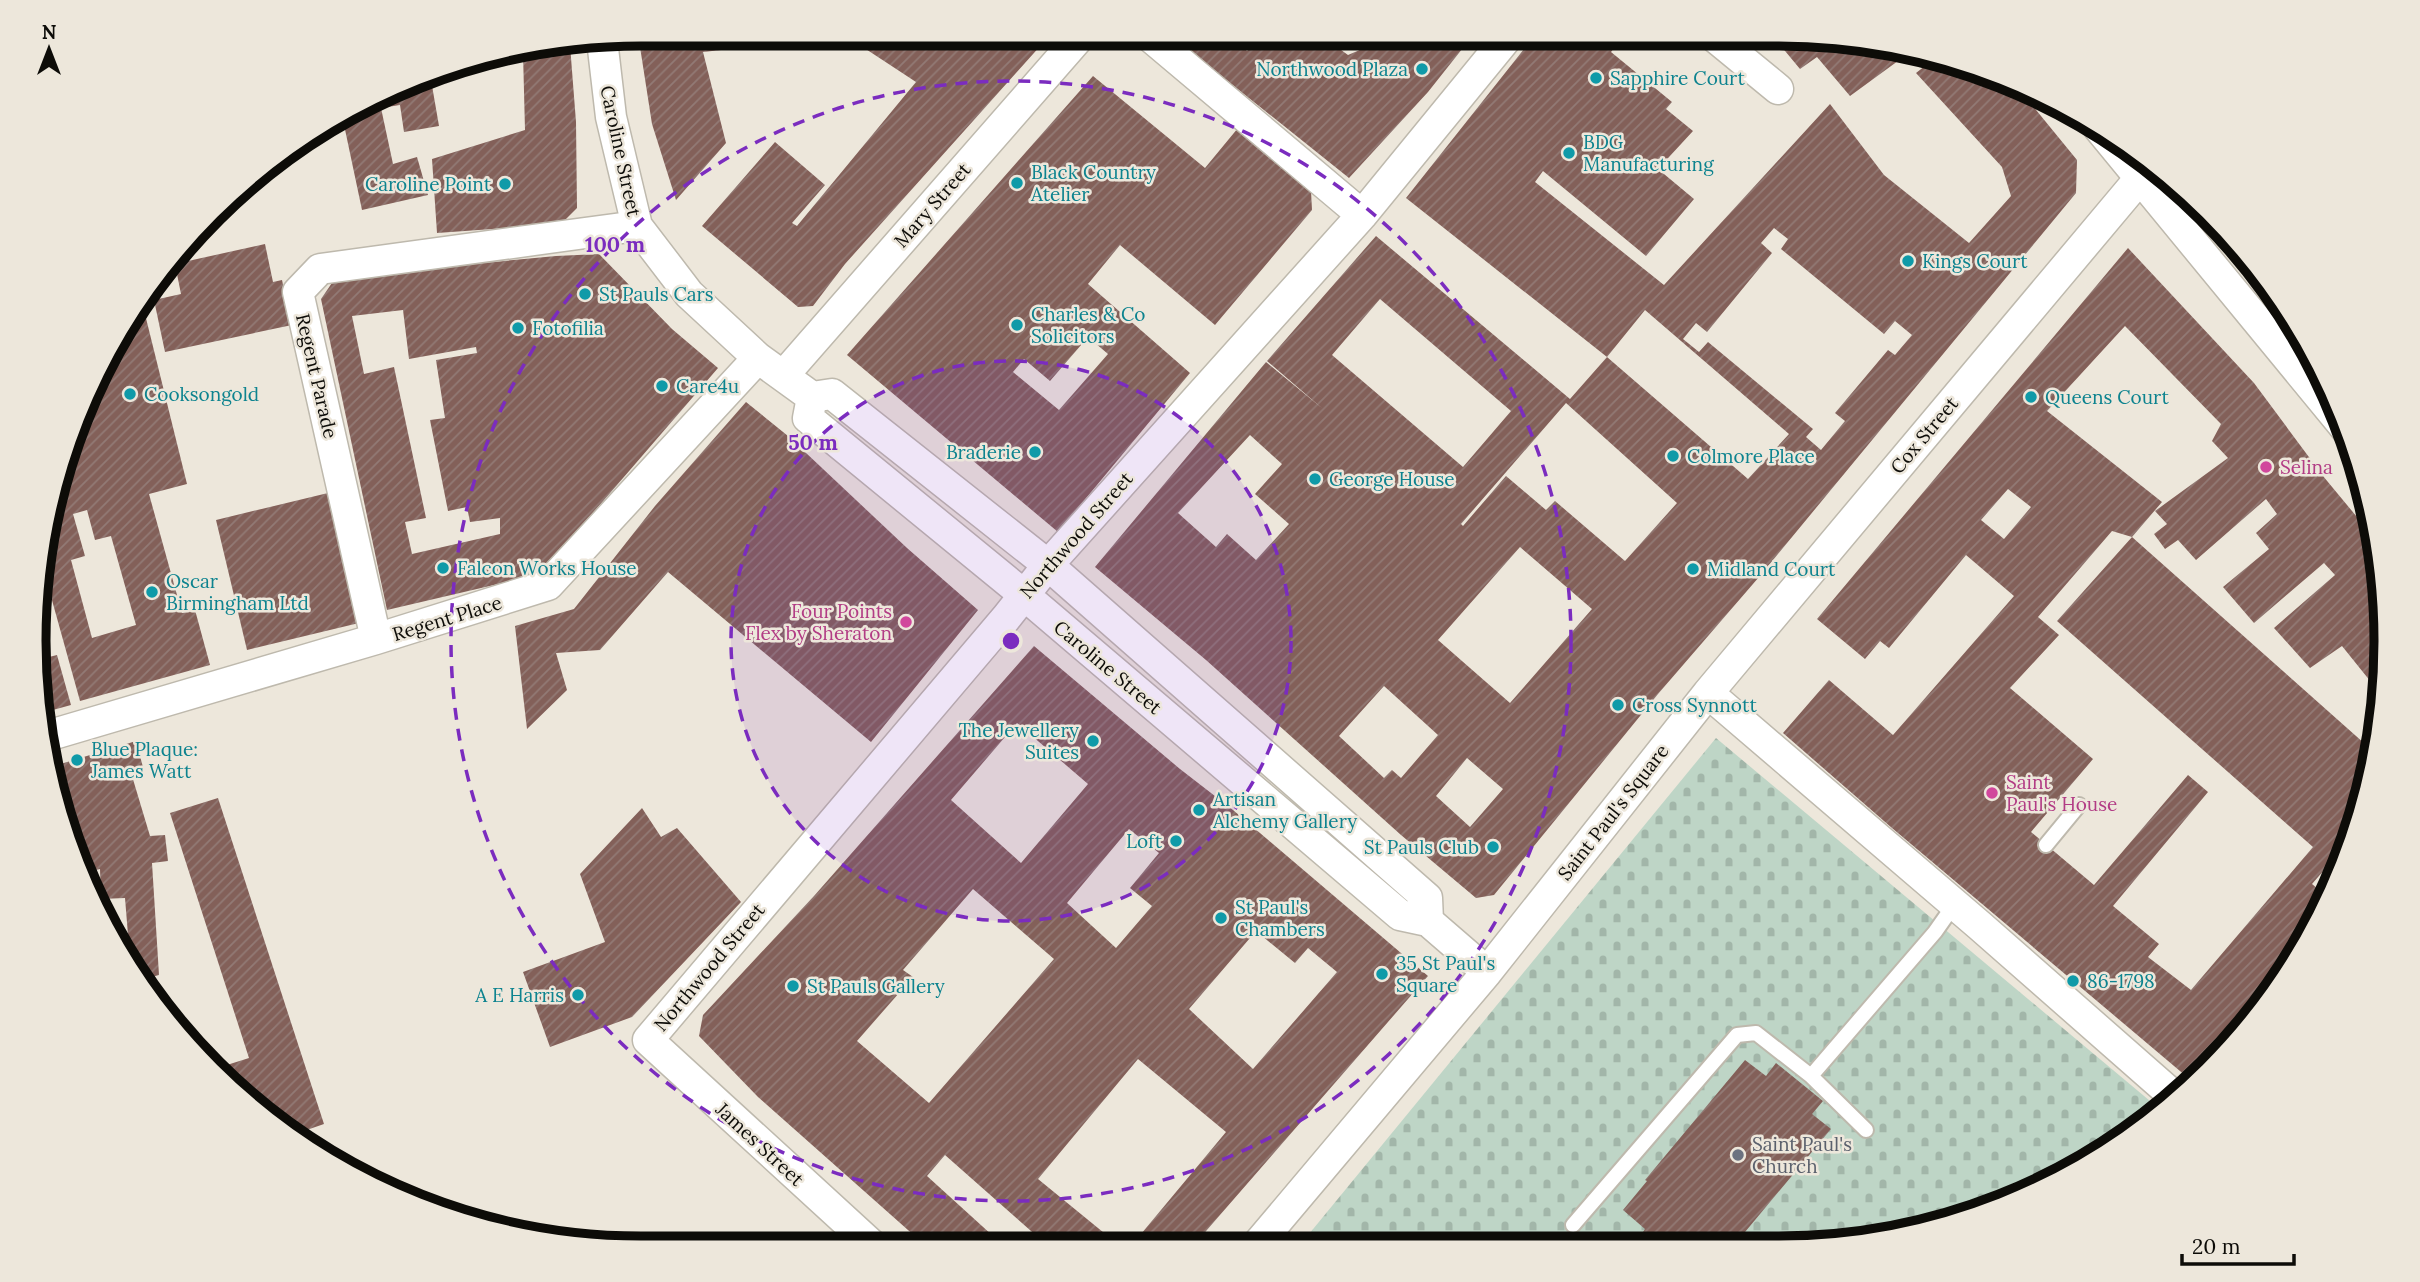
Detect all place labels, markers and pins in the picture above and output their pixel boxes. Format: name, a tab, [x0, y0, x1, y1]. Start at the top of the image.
place label: Northwood Plaza	[1256, 57, 1408, 81]
marker: Northwood Plaza	[1414, 61, 1430, 77]
place label: Sapphire Court	[1610, 66, 1745, 90]
marker: Sapphire Court	[1588, 70, 1604, 86]
place label: BDG Manufacturing	[1583, 130, 1714, 176]
marker: BDG Manufacturing	[1561, 145, 1577, 161]
place label: Black Country Atelier	[1030, 160, 1156, 206]
place label: Caroline Point	[365, 172, 492, 196]
marker: Black Country Atelier	[1009, 175, 1025, 191]
marker: Caroline Point	[497, 176, 513, 192]
place label: Kings Court	[1922, 249, 2028, 273]
marker: Kings Court	[1900, 253, 1916, 269]
place label: St Pauls Cars	[599, 282, 714, 306]
marker: St Pauls Cars	[577, 286, 593, 302]
place label: Charles & Co Solicitors	[1031, 302, 1145, 348]
place label: Fotofilia	[532, 316, 604, 340]
marker: Charles & Co Solicitors	[1009, 317, 1025, 333]
marker: Fotofilia	[510, 320, 526, 336]
place label: Care4u	[676, 374, 739, 398]
marker: Care4u	[654, 378, 670, 394]
place label: Cooksongold	[144, 382, 259, 406]
place label: Queens Court	[2045, 385, 2169, 409]
marker: Cooksongold	[122, 386, 138, 402]
marker: Queens Court	[2023, 389, 2039, 405]
place label: Braderie	[946, 440, 1021, 464]
marker: Braderie	[1027, 444, 1043, 460]
place label: Colmore Place	[1687, 444, 1815, 468]
marker: Colmore Place	[1665, 448, 1681, 464]
place label: Selina	[2280, 455, 2333, 479]
marker: Selina	[2258, 459, 2274, 475]
place label: George House	[1329, 467, 1455, 491]
marker: George House	[1307, 471, 1323, 487]
place label: Falcon Works House	[457, 556, 637, 580]
place label: Midland Court	[1707, 557, 1836, 581]
marker: Falcon Works House	[435, 560, 451, 576]
marker: Midland Court	[1685, 561, 1701, 577]
place label: Oscar Birmingham Ltd	[166, 569, 309, 615]
marker: Oscar Birmingham Ltd	[144, 584, 160, 600]
place label: Four Points Flex by Sheraton	[745, 599, 892, 645]
marker: Four Points Flex by Sheraton	[898, 614, 914, 630]
centre of rings	[999, 629, 1023, 653]
place label: Cross Synnott	[1632, 693, 1758, 717]
marker: Cross Synnott	[1610, 697, 1626, 713]
place label: The Jewellery Suites	[959, 718, 1079, 764]
marker: The Jewellery Suites	[1085, 733, 1101, 749]
place label: Blue Plaque: James Watt	[90, 737, 198, 783]
marker: Blue Plaque: James Watt	[69, 752, 85, 768]
place label: Saint Paul's House	[2006, 770, 2117, 816]
marker: Saint Paul's House	[1984, 785, 2000, 801]
place label: Artisan Alchemy Gallery	[1212, 787, 1357, 833]
marker: Artisan Alchemy Gallery	[1191, 802, 1207, 818]
place label: Loft	[1126, 829, 1163, 853]
marker: Loft	[1168, 833, 1184, 849]
place label: St Pauls Club	[1364, 835, 1479, 859]
marker: St Pauls Club	[1485, 839, 1501, 855]
place label: St Paul's Chambers	[1235, 895, 1325, 941]
marker: St Paul's Chambers	[1213, 910, 1229, 926]
place label: 35 St Paul's Square	[1396, 951, 1496, 997]
marker: 35 St Paul's Square	[1374, 966, 1390, 982]
place label: 86-1798	[2087, 969, 2155, 993]
marker: 86-1798	[2065, 973, 2081, 989]
place label: St Pauls Gallery	[807, 974, 945, 998]
marker: St Pauls Gallery	[785, 978, 801, 994]
place label: A E Harris	[474, 983, 564, 1007]
marker: A E Harris	[570, 987, 586, 1003]
place label: Saint Paul's Church	[1752, 1132, 1852, 1178]
marker: Saint Paul's Church	[1730, 1147, 1746, 1163]

